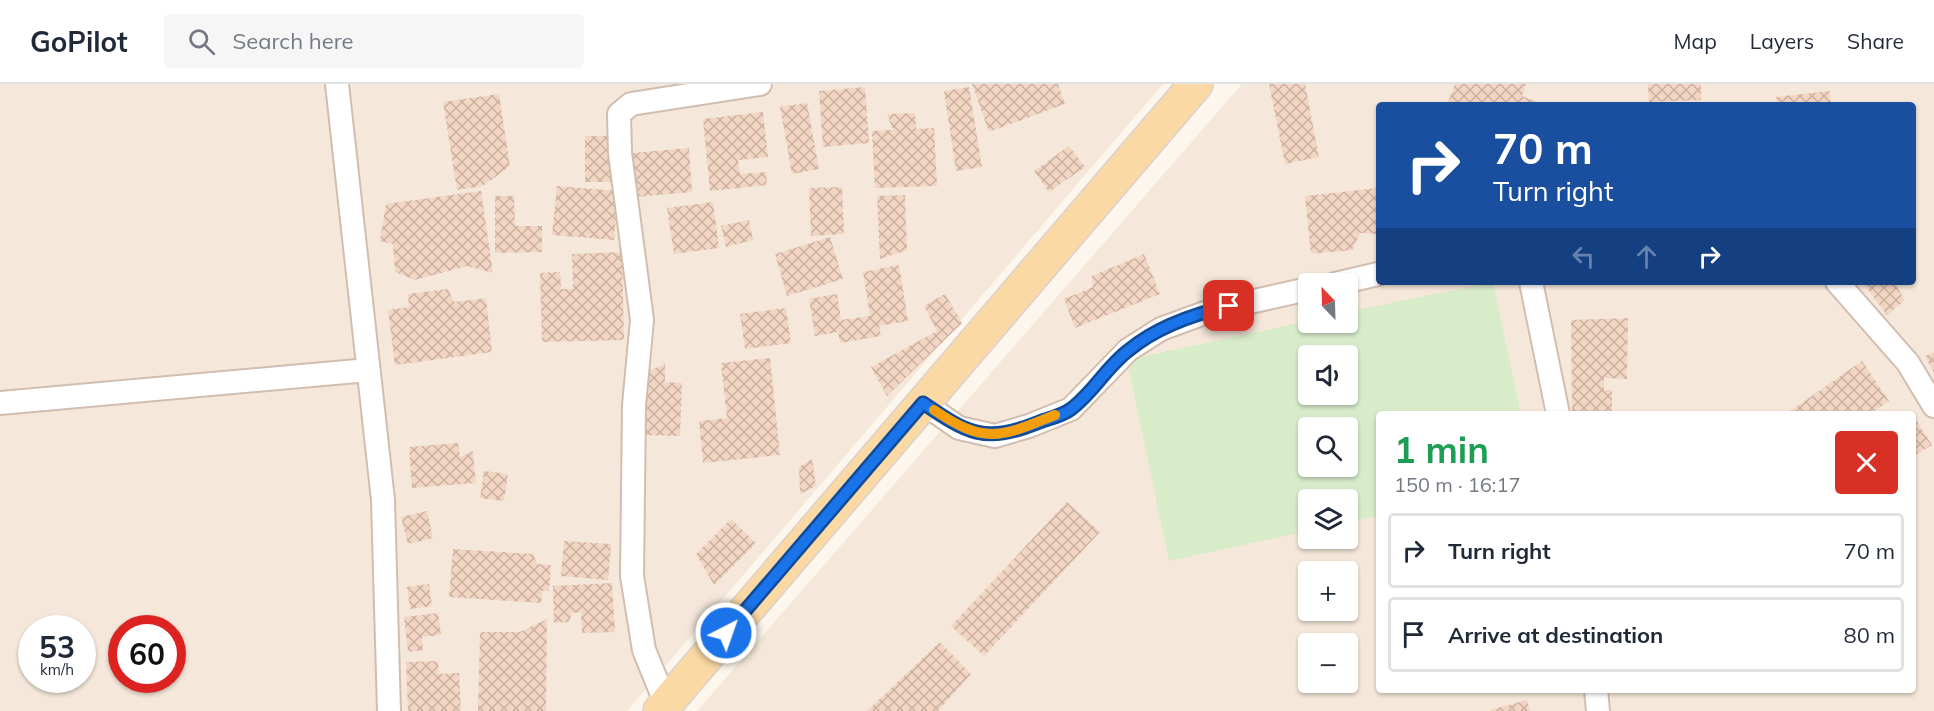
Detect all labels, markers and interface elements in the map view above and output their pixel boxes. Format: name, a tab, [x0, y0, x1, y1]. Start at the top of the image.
search box	[164, 14, 584, 68]
text: GoPilot	[30, 24, 128, 59]
icon: search	[185, 25, 218, 58]
text: Search here	[233, 27, 354, 55]
text: Map	[1674, 28, 1717, 54]
text: Layers	[1750, 28, 1814, 54]
text: Share	[1847, 28, 1904, 54]
text: 70 m	[1493, 122, 1593, 175]
icon: right	[1394, 126, 1472, 204]
text: Turn right	[1493, 174, 1613, 208]
icon: left	[1567, 240, 1600, 273]
icon: ahead	[1630, 240, 1663, 273]
icon: right	[1693, 240, 1726, 273]
north arrow	[1298, 273, 1358, 333]
map controls	[1298, 273, 1358, 693]
pin	[1203, 280, 1254, 331]
icon: arrive	[1212, 289, 1245, 322]
button: sound	[1298, 345, 1358, 405]
button: search	[1298, 417, 1358, 477]
text: 1 min	[1394, 427, 1489, 472]
button: close	[1835, 431, 1898, 494]
text: 150 m · 16:17	[1394, 472, 1520, 497]
button: layers	[1298, 489, 1358, 549]
icon: right	[1397, 534, 1430, 567]
text: Turn right	[1448, 537, 1551, 565]
text: 70 m	[1844, 537, 1895, 565]
button: +	[1298, 561, 1358, 621]
position arrow	[694, 601, 758, 665]
speed limit sign: 60	[108, 615, 186, 693]
icon: arrive	[1397, 618, 1430, 651]
text: Arrive at destination	[1448, 621, 1663, 649]
text: 80 m	[1844, 621, 1895, 649]
text: 53	[39, 628, 75, 666]
button: −	[1298, 633, 1358, 693]
text: km/h	[40, 660, 74, 679]

